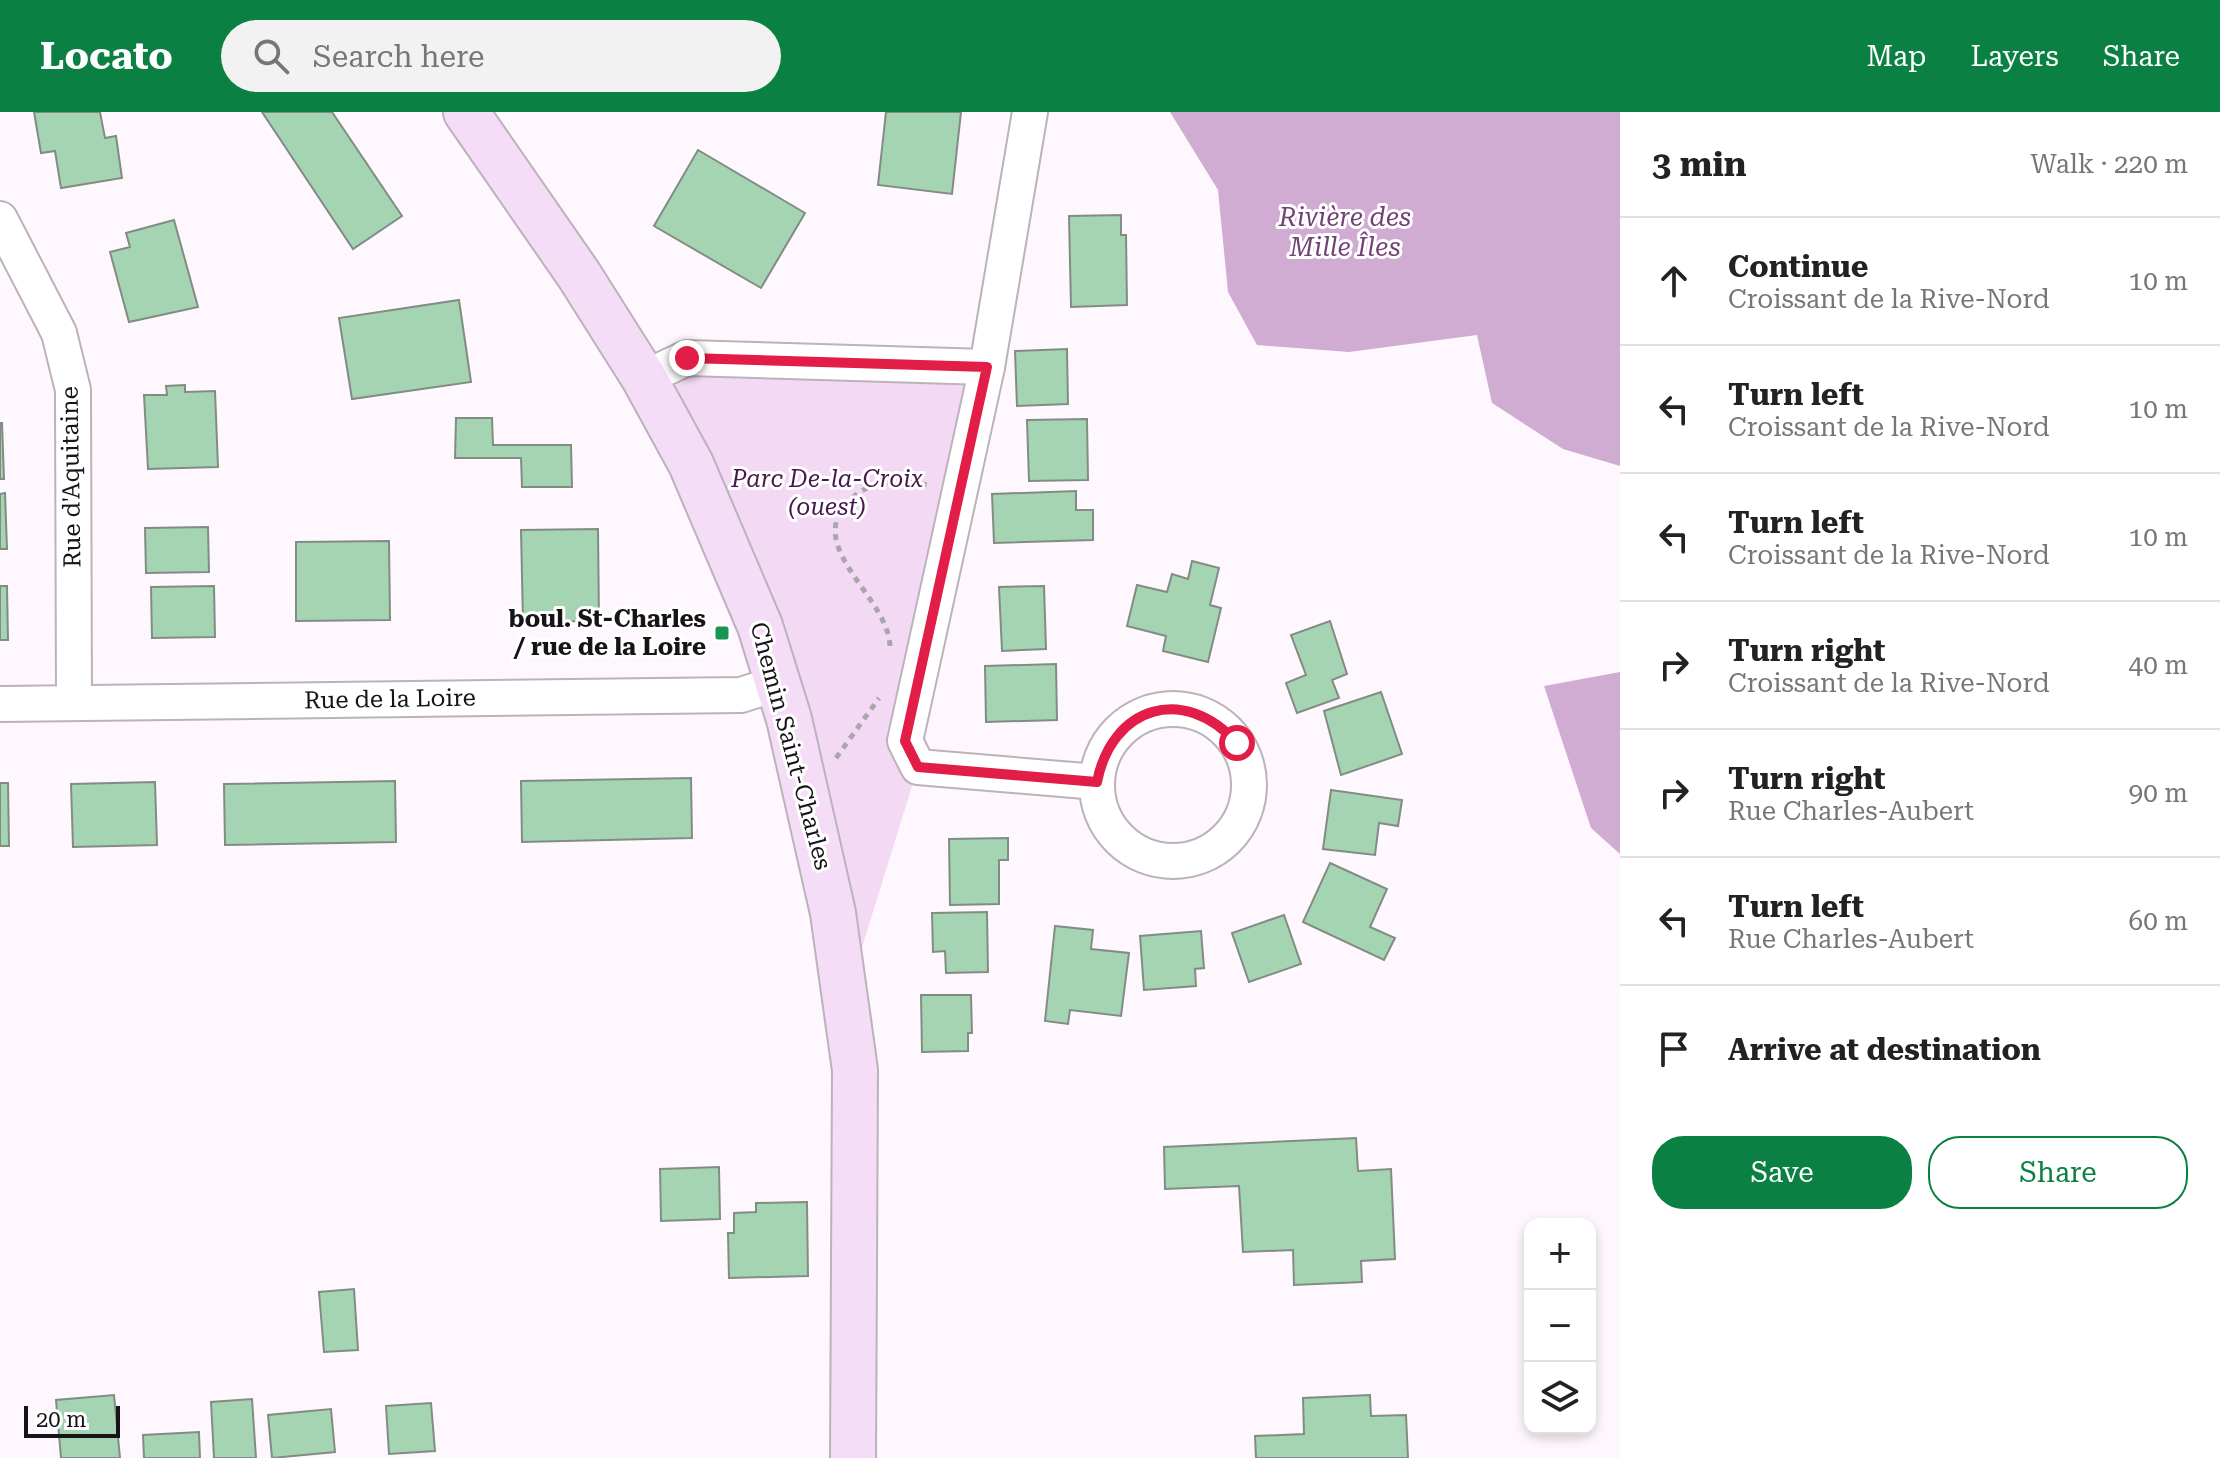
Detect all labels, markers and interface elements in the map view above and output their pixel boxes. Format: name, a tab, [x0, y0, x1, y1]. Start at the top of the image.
search box	[221, 20, 781, 92]
text: Locato	[40, 34, 173, 78]
icon: search	[249, 34, 293, 78]
text: Search here	[313, 39, 485, 74]
text: Map	[1867, 40, 1926, 73]
text: Layers	[1970, 40, 2059, 73]
text: Share	[2103, 40, 2180, 73]
text: 3 min	[1652, 144, 1747, 184]
text: Walk · 220 m	[2030, 149, 2188, 179]
water label: Rivière des Mille Îles	[1278, 202, 1411, 262]
text: Continue	[1728, 249, 1868, 284]
icon: ahead	[1652, 259, 1696, 303]
text: 10 m	[2129, 266, 2188, 296]
text: Croissant de la Rive-Nord	[1728, 284, 2050, 314]
route end	[669, 340, 705, 376]
text: Turn left	[1728, 377, 1864, 412]
street label: Rue d'Aquitaine	[55, 386, 87, 568]
icon: left	[1652, 387, 1696, 431]
text: 10 m	[2129, 394, 2188, 424]
text: Croissant de la Rive-Nord	[1728, 412, 2050, 442]
park label: Parc De-la-Croix (ouest)	[730, 465, 923, 521]
text: Turn left	[1728, 505, 1864, 540]
icon: left	[1652, 515, 1696, 559]
text: 10 m	[2129, 522, 2188, 552]
text: Croissant de la Rive-Nord	[1728, 540, 2050, 570]
place label: boul. St-Charles / rue de la Loire	[509, 605, 706, 661]
street label: Chemin Saint-Charles	[744, 619, 838, 873]
marker: boul. St-Charles / rue de la Loire	[713, 624, 731, 642]
text: Turn right	[1728, 633, 1885, 668]
icon: right	[1652, 643, 1696, 687]
text: 40 m	[2129, 650, 2188, 680]
text: Croissant de la Rive-Nord	[1728, 668, 2050, 698]
street label: Rue de la Loire	[304, 684, 476, 714]
route start	[1219, 725, 1255, 761]
text: Turn right	[1728, 761, 1885, 796]
icon: right	[1652, 771, 1696, 815]
text: 90 m	[2129, 778, 2188, 808]
text: Rue Charles-Aubert	[1728, 796, 1974, 826]
text: Turn left	[1728, 889, 1864, 924]
icon: left	[1652, 899, 1696, 943]
text: 60 m	[2129, 906, 2188, 936]
text: Rue Charles-Aubert	[1728, 924, 1974, 954]
icon: arrive	[1652, 1027, 1696, 1071]
text: Arrive at destination	[1728, 1032, 2041, 1067]
button: Save	[1652, 1136, 1912, 1209]
button: Share	[1928, 1136, 2188, 1209]
map controls	[1524, 1218, 1596, 1434]
button: +	[1524, 1218, 1596, 1290]
button: −	[1524, 1290, 1596, 1362]
button: layers	[1524, 1362, 1596, 1434]
scale bar	[24, 1402, 120, 1438]
text: 20 m	[36, 1407, 86, 1432]

